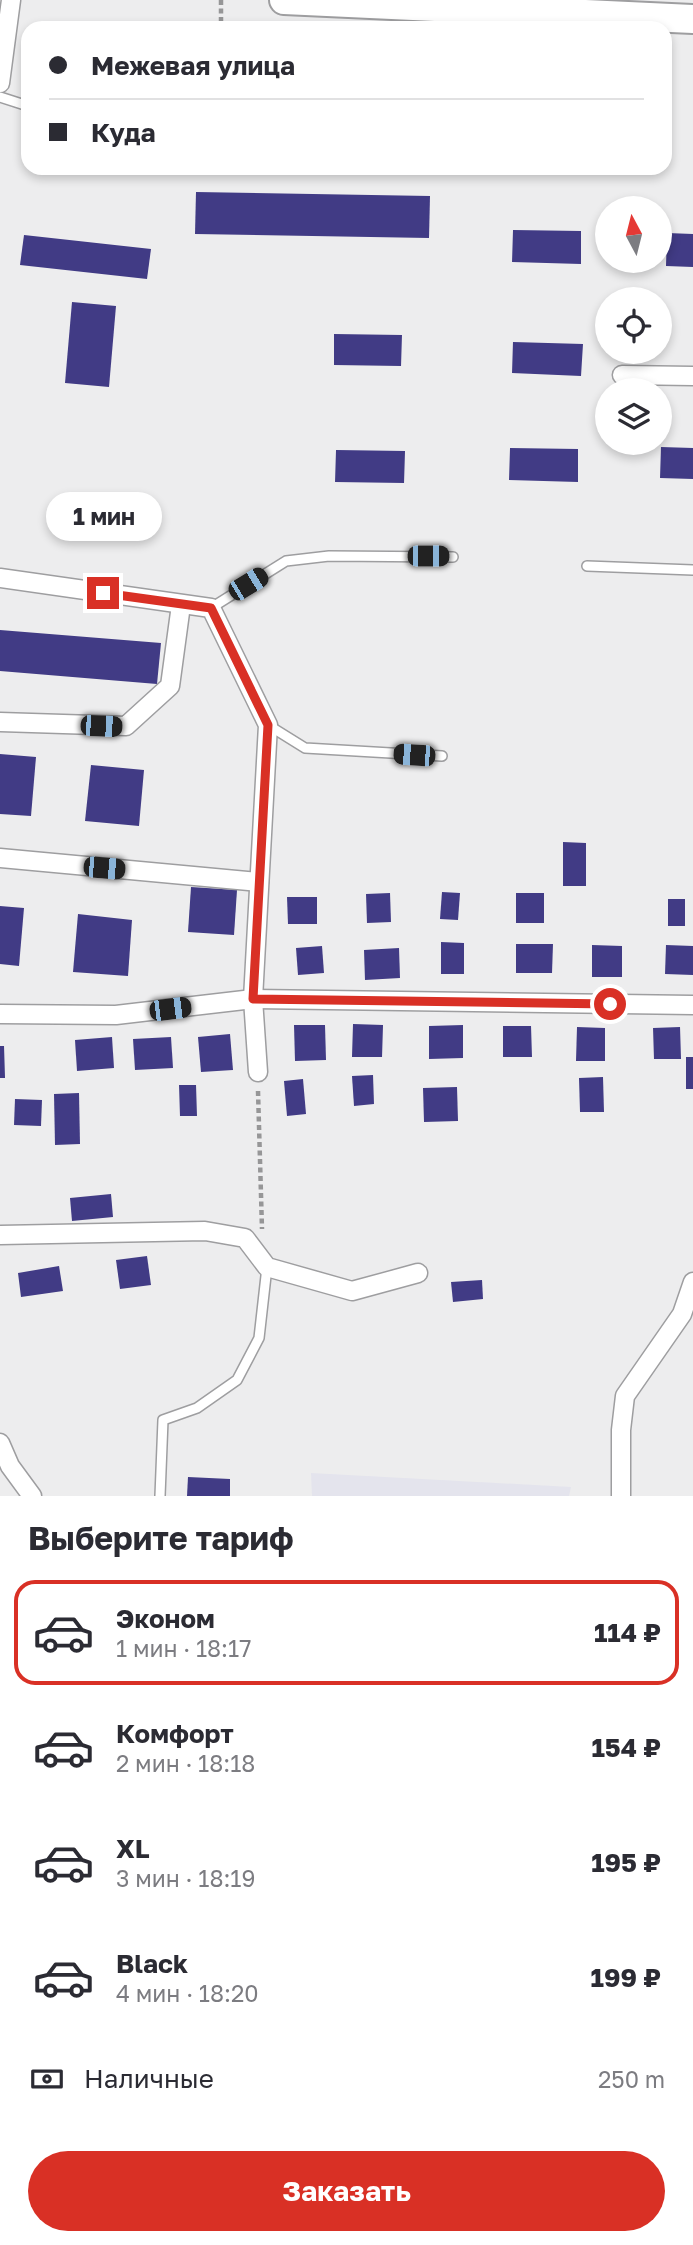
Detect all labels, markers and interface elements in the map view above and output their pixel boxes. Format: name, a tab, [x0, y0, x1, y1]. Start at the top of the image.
text: Межевая улица	[91, 50, 295, 81]
text: Куда	[91, 117, 156, 148]
north arrow	[595, 196, 672, 273]
map controls	[595, 196, 672, 455]
button: locate	[595, 287, 672, 364]
button: layers	[595, 378, 672, 455]
callout: 1 мин	[45, 491, 161, 540]
text: 1 мин	[73, 502, 135, 530]
car	[408, 546, 450, 567]
car	[225, 564, 272, 604]
route end	[87, 577, 119, 609]
car	[80, 715, 123, 737]
car	[393, 743, 436, 767]
car	[83, 856, 126, 880]
route start	[594, 988, 626, 1020]
car	[148, 996, 193, 1022]
text: Выберите тариф	[28, 1519, 294, 1557]
icon: car	[32, 1601, 95, 1664]
text: Эконом	[116, 1603, 215, 1634]
text: 114 ₽	[594, 1617, 661, 1648]
text: 1 мин · 18:17	[116, 1634, 251, 1662]
icon: car	[32, 1716, 95, 1779]
text: Комфорт	[116, 1718, 234, 1749]
text: 154 ₽	[591, 1732, 661, 1763]
text: 2 мин · 18:18	[116, 1749, 255, 1777]
icon: car	[32, 1831, 95, 1894]
text: XL	[116, 1833, 150, 1864]
text: 195 ₽	[591, 1847, 661, 1878]
text: 3 мин · 18:19	[116, 1864, 255, 1892]
icon: car	[32, 1946, 95, 2009]
text: Black	[116, 1948, 188, 1979]
text: 199 ₽	[591, 1962, 661, 1993]
text: 4 мин · 18:20	[116, 1979, 259, 2007]
icon: cash	[28, 2060, 66, 2098]
text: Наличные	[84, 2063, 214, 2094]
text: 250 m	[598, 2065, 665, 2093]
button: Заказать	[28, 2151, 665, 2231]

